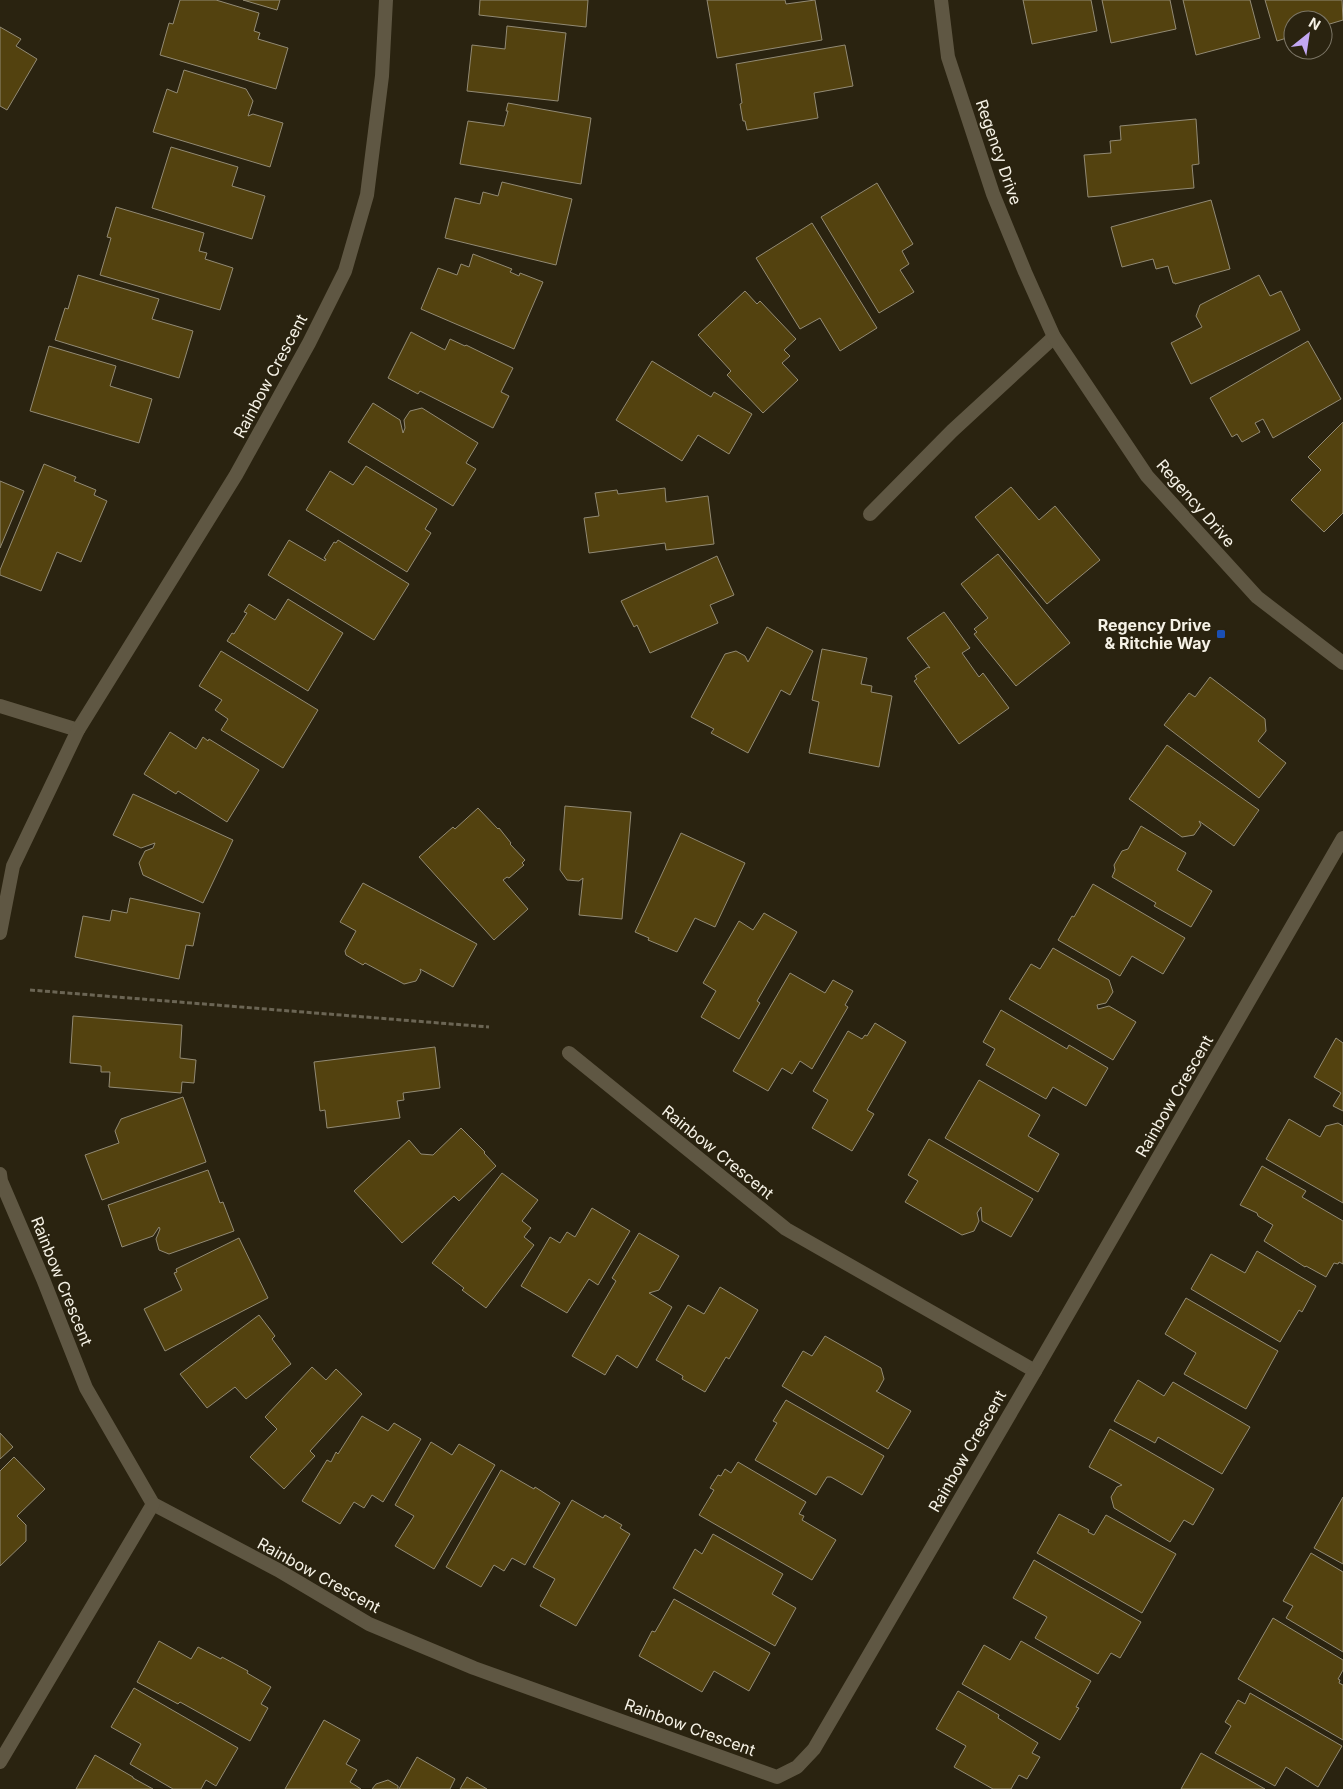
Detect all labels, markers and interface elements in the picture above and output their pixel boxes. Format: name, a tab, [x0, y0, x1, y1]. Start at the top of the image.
north arrow	[1283, 10, 1333, 60]
text: N	[1306, 13, 1324, 33]
street label: Regency Drive	[972, 97, 1026, 207]
street label: Rainbow Crescent	[229, 311, 311, 441]
street label: Regency Drive	[1152, 455, 1240, 551]
place label: Regency Drive & Ritchie Way	[1098, 615, 1211, 653]
marker: Regency Drive & Ritchie Way	[1215, 628, 1227, 640]
street label: Rainbow Crescent	[1131, 1031, 1217, 1161]
street label: Rainbow Crescent	[658, 1101, 778, 1203]
street label: Rainbow Crescent	[27, 1213, 97, 1349]
street label: Rainbow Crescent	[924, 1386, 1010, 1516]
street label: Rainbow Crescent	[254, 1533, 384, 1617]
street label: Rainbow Crescent	[622, 1694, 758, 1760]

